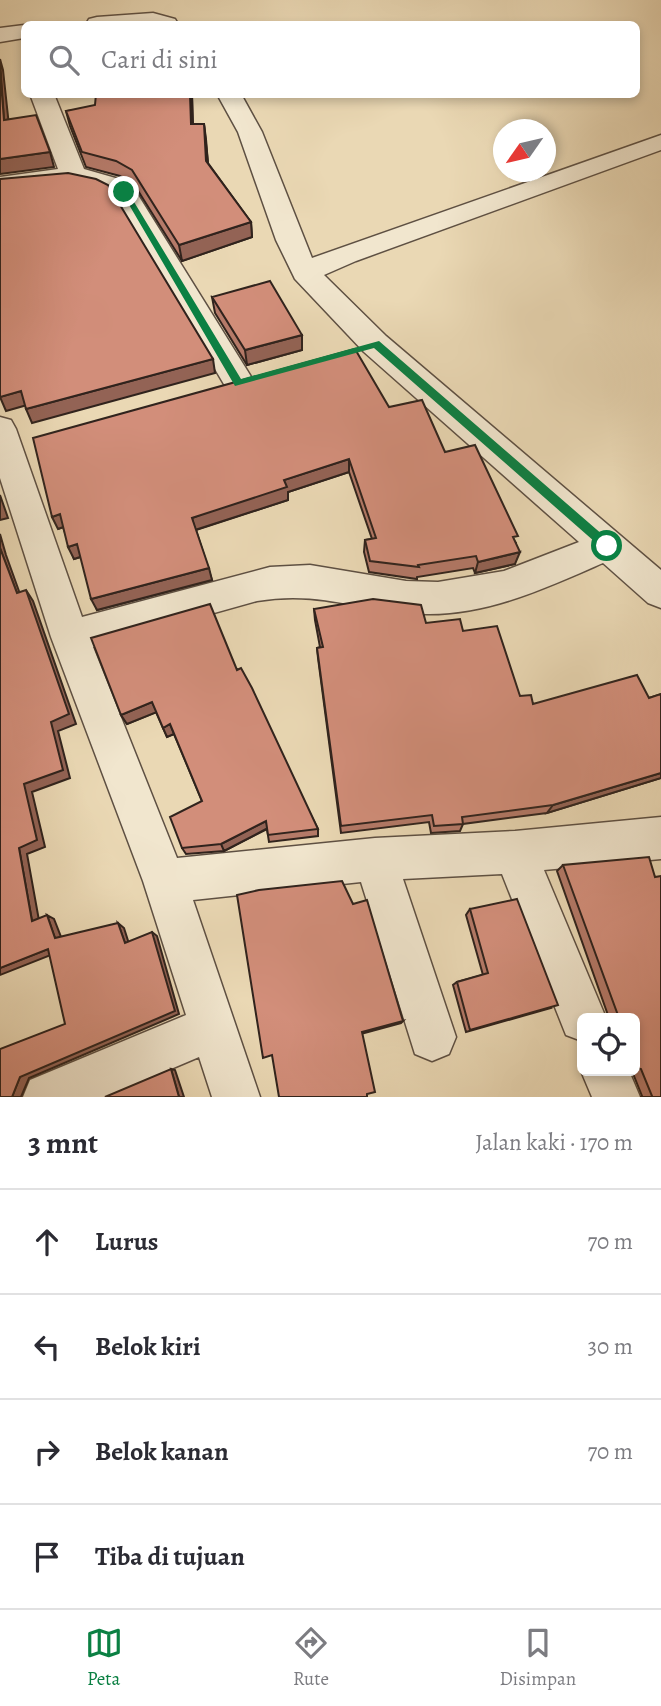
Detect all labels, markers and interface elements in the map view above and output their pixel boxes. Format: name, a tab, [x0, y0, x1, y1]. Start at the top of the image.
search box	[21, 21, 640, 98]
icon: search	[45, 41, 83, 79]
text: Cari di sini	[101, 42, 218, 77]
north arrow	[493, 119, 556, 182]
route end	[108, 176, 139, 207]
route start	[591, 530, 622, 561]
map controls	[577, 1013, 640, 1076]
button: locate	[577, 1013, 640, 1076]
text: 3 mnt	[28, 1123, 98, 1163]
text: Jalan kaki · 170 m	[475, 1127, 633, 1158]
icon: ahead	[28, 1223, 66, 1261]
text: Lurus	[95, 1224, 158, 1259]
text: 70 m	[587, 1226, 633, 1257]
icon: left	[28, 1328, 66, 1366]
text: Belok kiri	[95, 1329, 201, 1364]
text: 30 m	[587, 1331, 633, 1362]
icon: right	[28, 1433, 66, 1471]
text: Belok kanan	[95, 1434, 229, 1469]
text: 70 m	[587, 1436, 633, 1467]
icon: arrive	[28, 1538, 66, 1576]
text: Tiba di tujuan	[95, 1539, 245, 1574]
tab: Peta	[85, 1624, 123, 1692]
tab: Rute	[292, 1624, 330, 1692]
tab: Disimpan	[499, 1624, 576, 1692]

